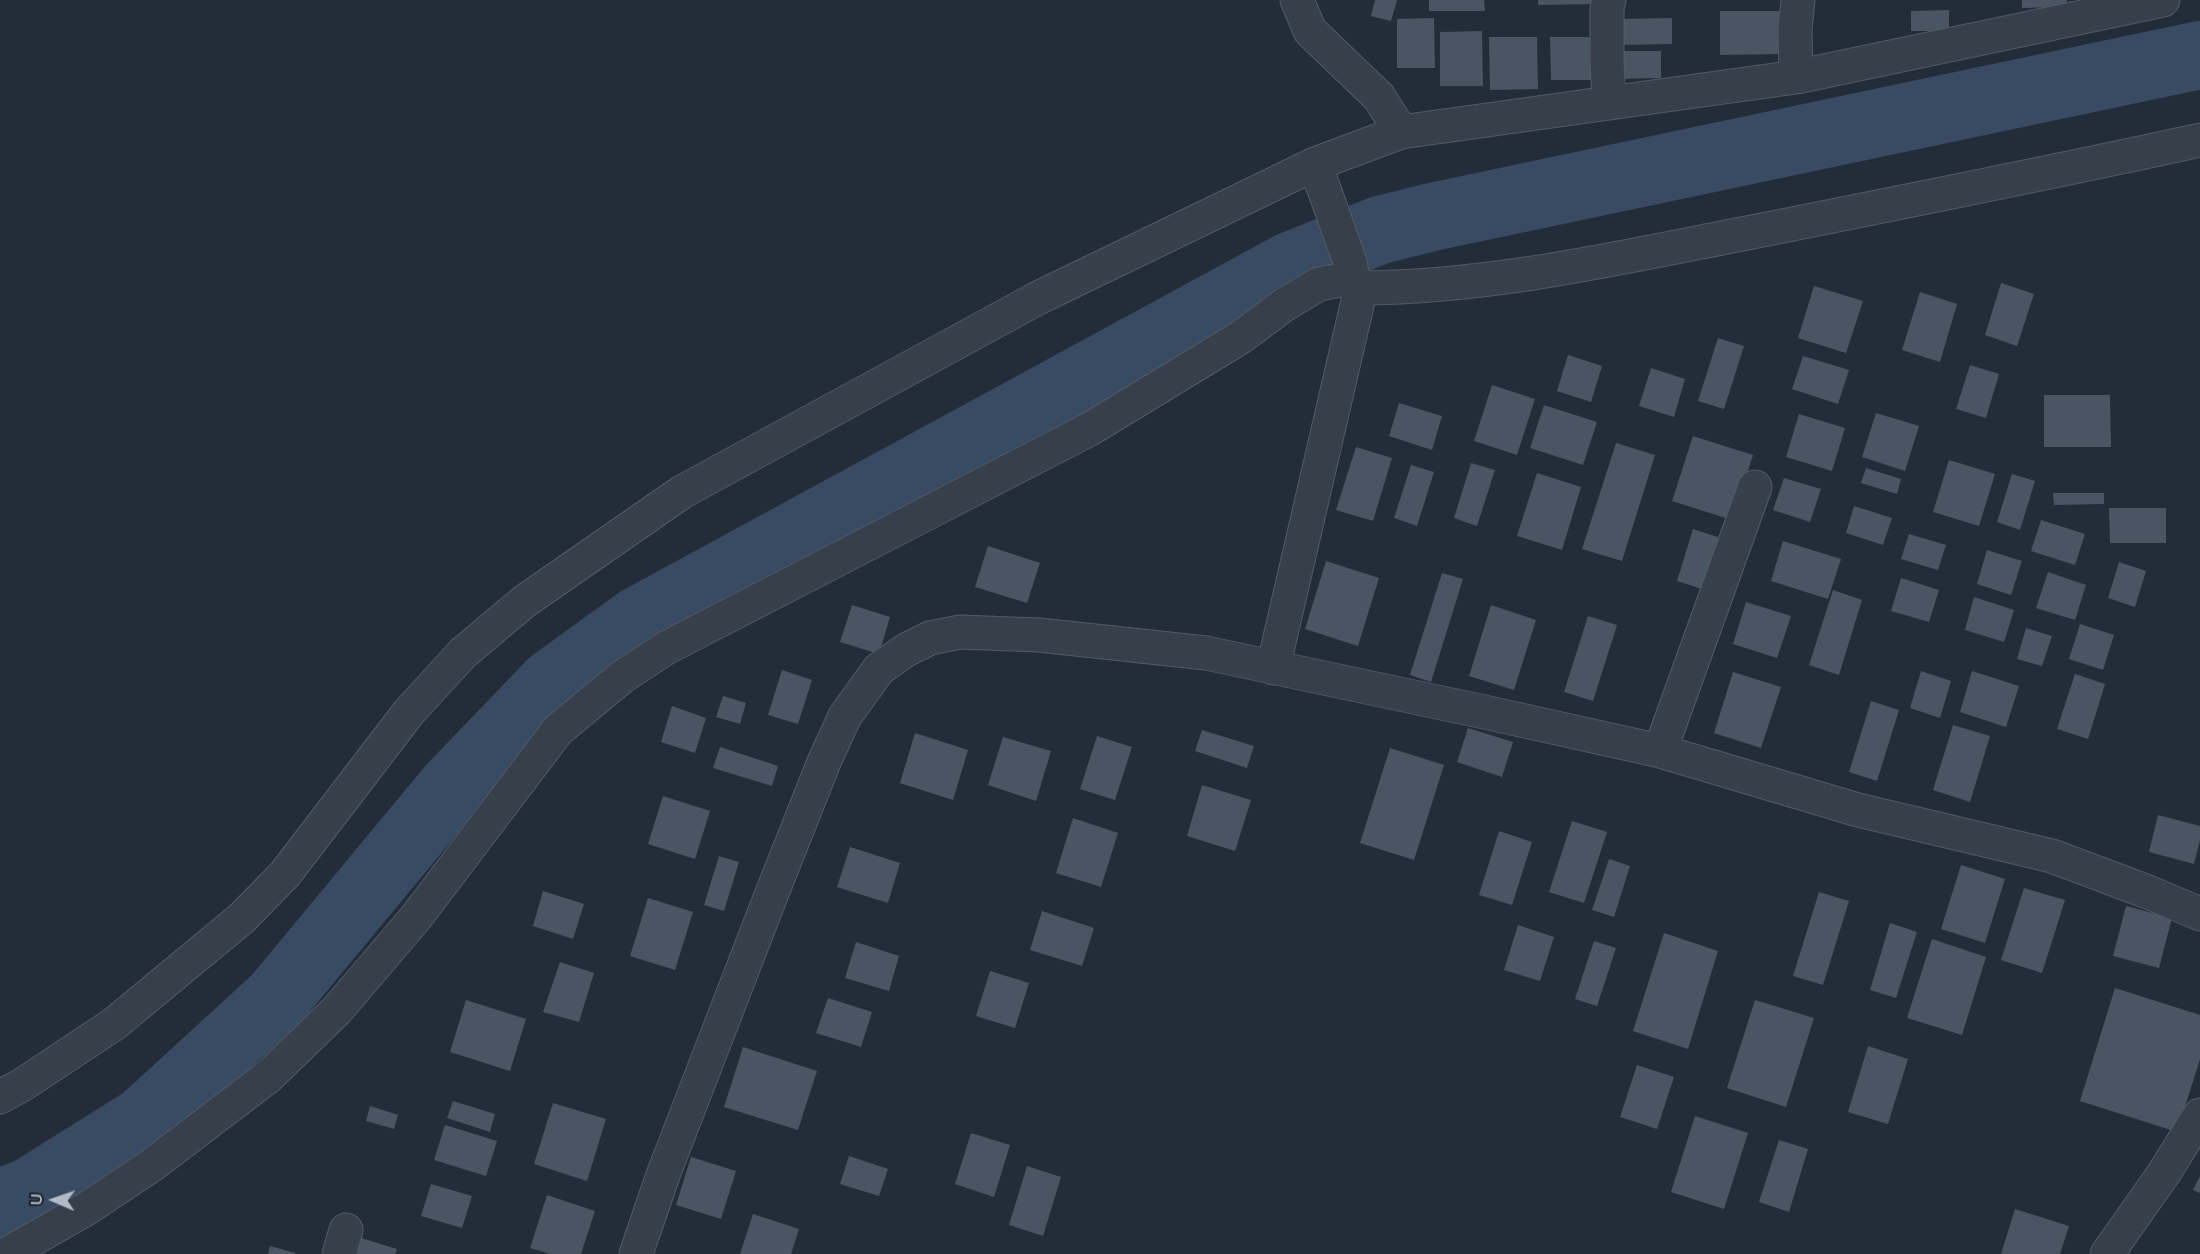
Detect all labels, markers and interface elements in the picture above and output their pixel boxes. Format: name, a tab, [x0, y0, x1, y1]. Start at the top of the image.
north arrow	[24, 1170, 84, 1230]
text: U	[26, 1193, 46, 1206]

